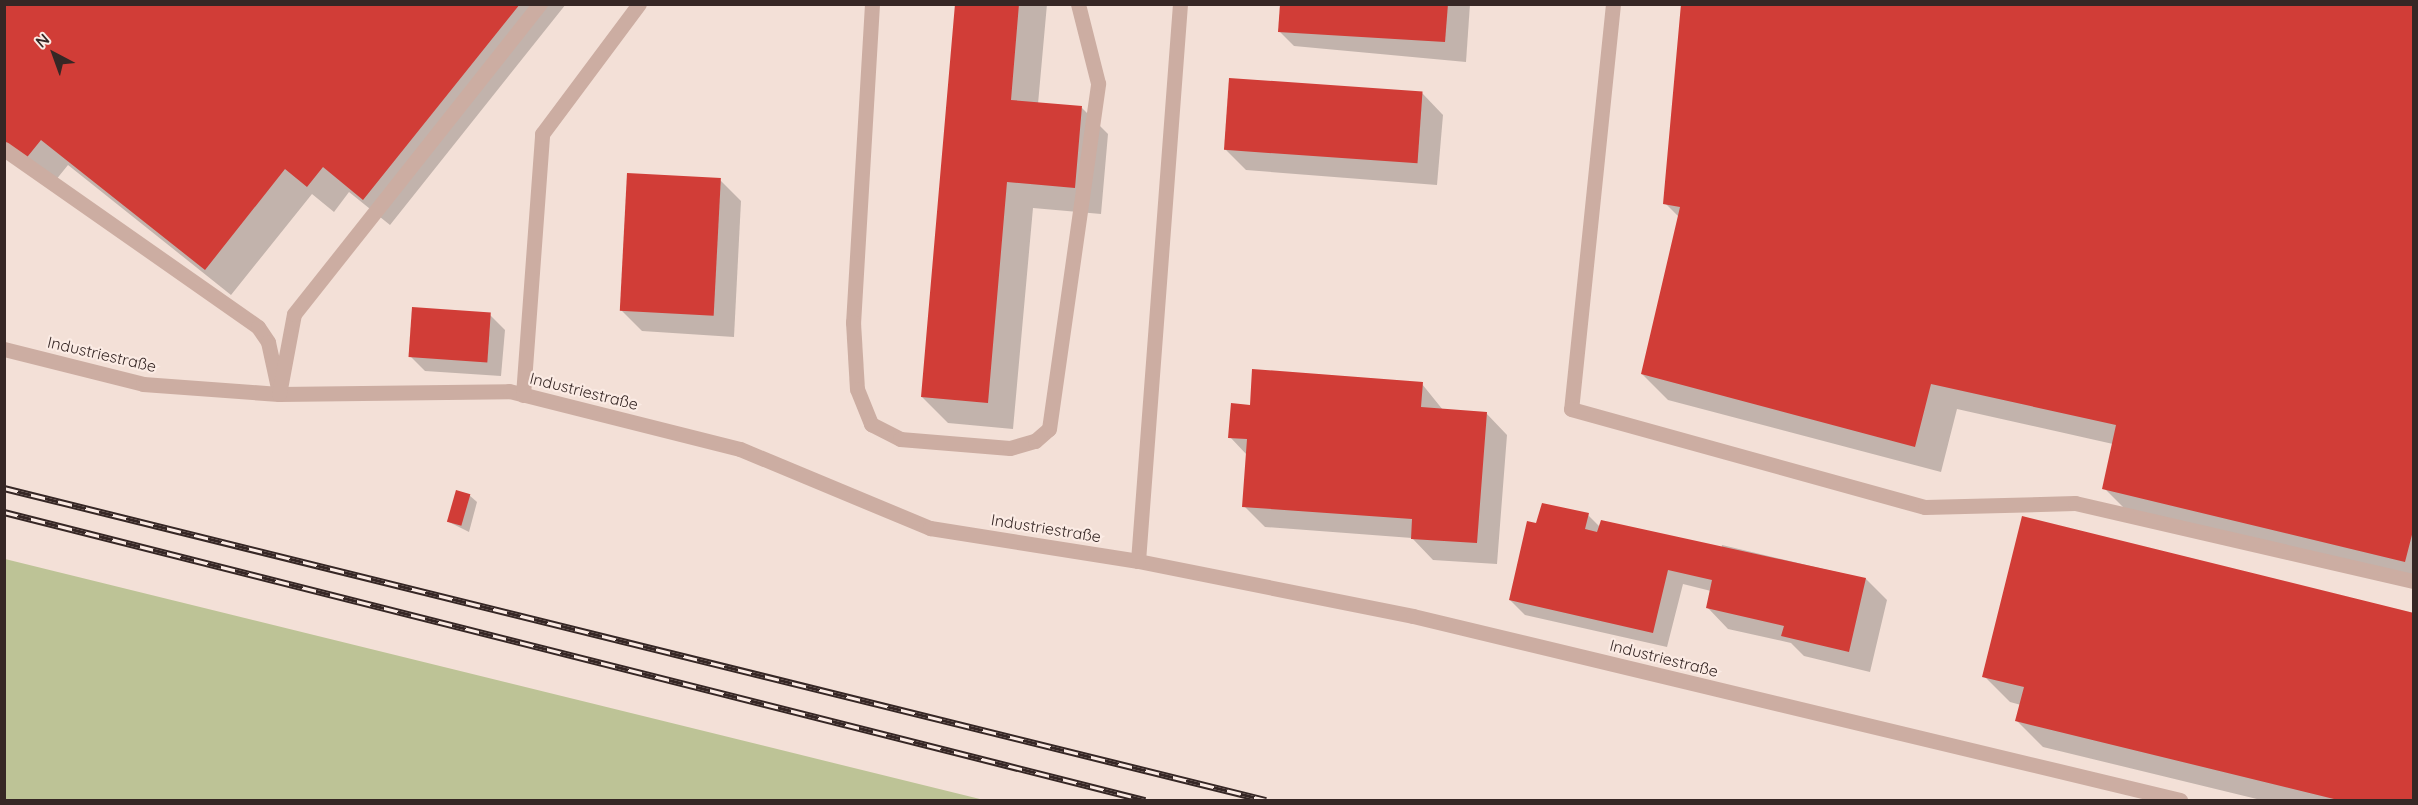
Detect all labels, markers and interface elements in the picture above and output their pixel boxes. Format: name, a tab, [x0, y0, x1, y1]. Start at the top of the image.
north arrow	[24, 24, 84, 84]
text: N	[31, 29, 53, 52]
street label: Industriestraße	[46, 332, 158, 376]
street label: Industriestraße	[528, 368, 640, 414]
street label: Industriestraße	[990, 510, 1102, 546]
street label: Industriestraße	[1608, 635, 1720, 681]

